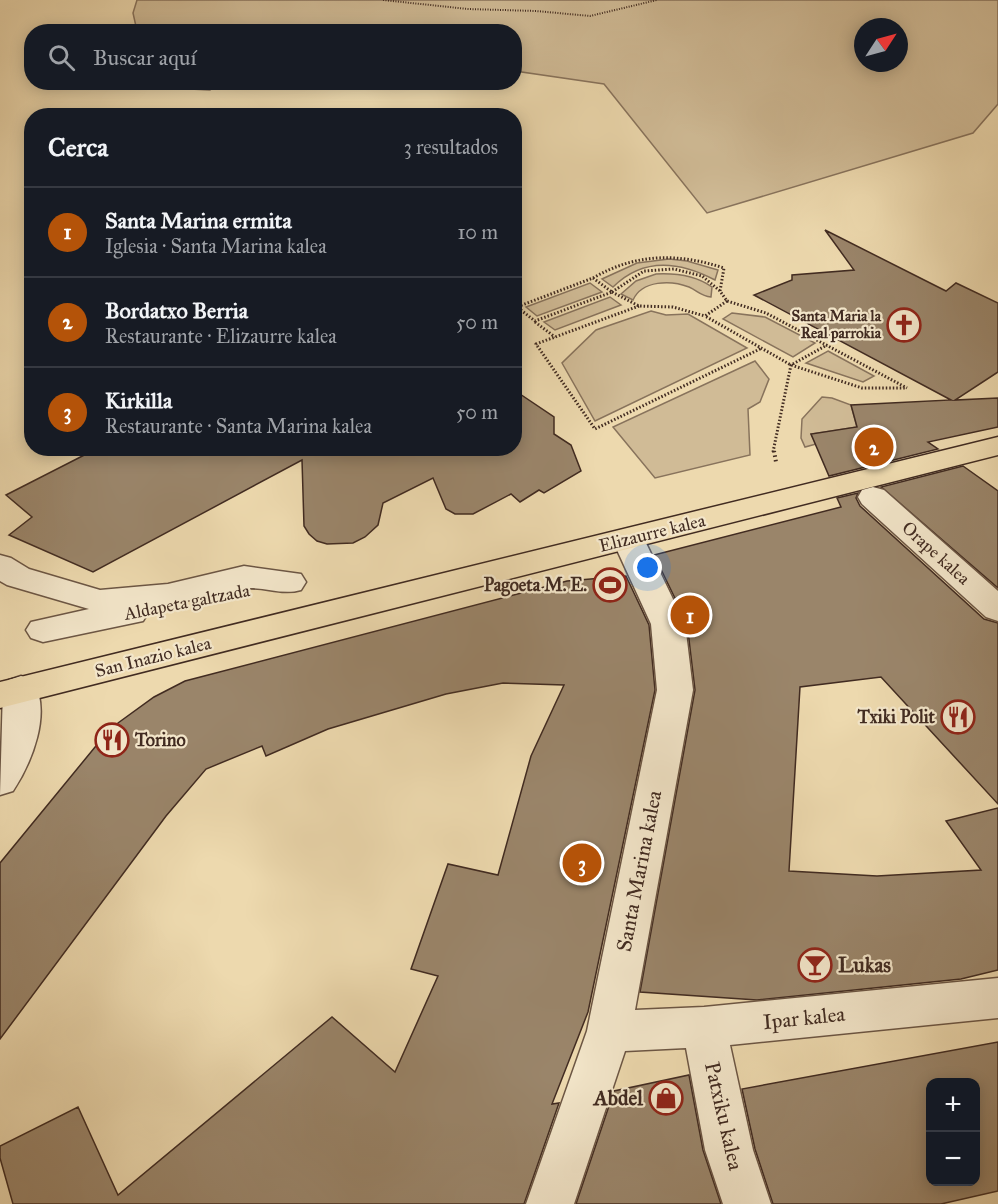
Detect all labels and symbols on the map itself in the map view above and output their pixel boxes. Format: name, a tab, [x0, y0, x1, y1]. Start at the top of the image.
north arrow	[854, 18, 908, 72]
place label: Santa Maria la Real parrokia	[792, 307, 882, 343]
church icon: Santa Maria la Real parrokia	[886, 307, 922, 343]
pin: 2	[854, 424, 894, 470]
street label: Elizaurre kalea	[597, 509, 708, 557]
street label: Orape kalea	[897, 517, 975, 590]
your location	[633, 553, 662, 582]
sports icon: Pagoeta M. E.	[592, 567, 628, 603]
place label: Pagoeta M. E.	[484, 574, 587, 597]
street label: Aldapeta galtzada	[121, 579, 252, 626]
pin: 1	[670, 592, 710, 638]
street label: San Inazio kalea	[93, 632, 214, 682]
restaurant icon: Txiki Polit	[940, 699, 976, 735]
place label: Txiki Polit	[857, 706, 936, 728]
restaurant icon: Torino	[94, 722, 130, 758]
place label: Torino	[134, 729, 186, 751]
street label: Santa Marina kalea	[611, 788, 667, 954]
pin: 3	[562, 840, 602, 886]
bar icon: Lukas	[797, 947, 833, 983]
place label: Lukas	[838, 952, 891, 978]
street label: Ipar kalea	[762, 1001, 846, 1035]
street label: Patxiku kalea	[699, 1059, 749, 1173]
shop icon: Abdel	[648, 1080, 684, 1116]
place label: Abdel	[592, 1085, 644, 1111]

